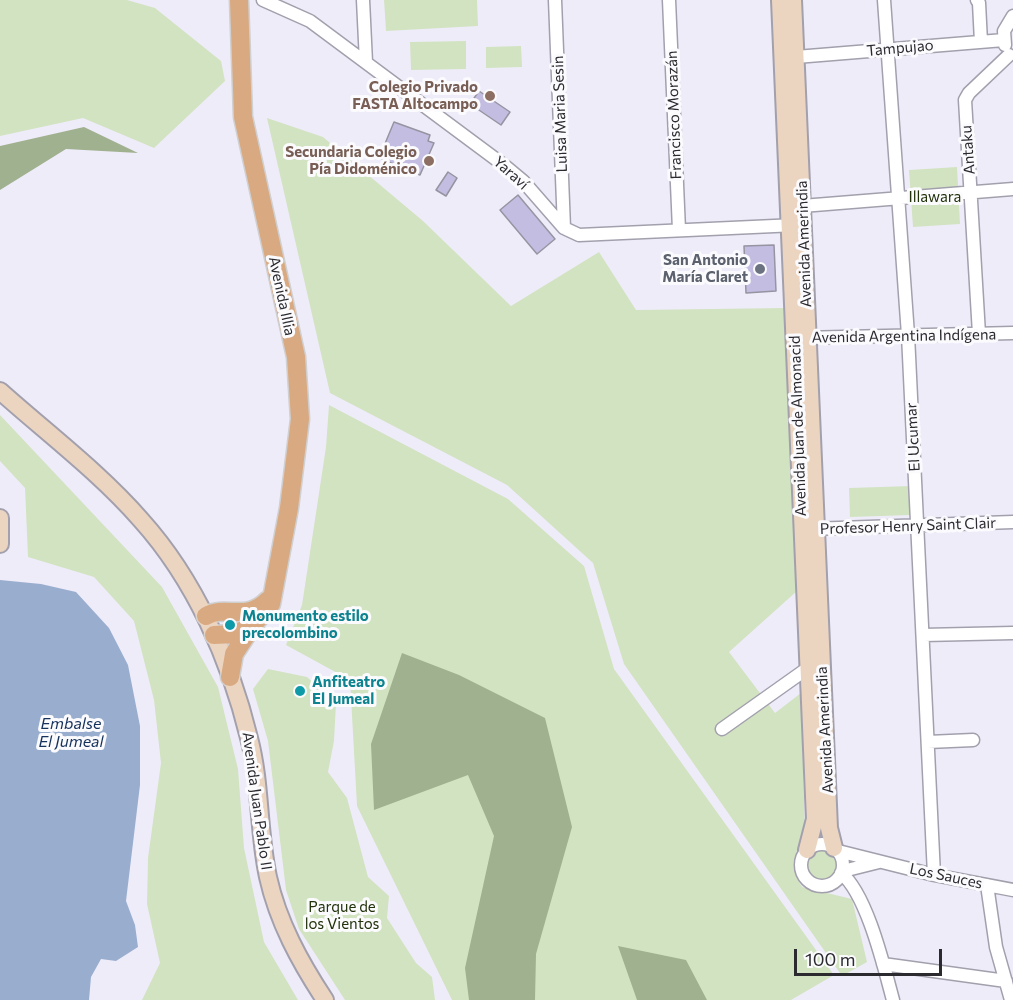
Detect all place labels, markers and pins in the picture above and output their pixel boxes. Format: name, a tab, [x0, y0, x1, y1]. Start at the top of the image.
place label: Colegio Privado FASTA Altocampo	[352, 78, 478, 113]
marker: Colegio Privado FASTA Altocampo	[483, 89, 497, 103]
place label: Secundaria Colegio Pía Didoménico	[285, 143, 417, 178]
marker: Secundaria Colegio Pía Didoménico	[422, 154, 436, 168]
place label: San Antonio María Claret	[662, 251, 748, 286]
marker: San Antonio María Claret	[753, 262, 767, 276]
place label: Monumento estilo precolombino	[242, 607, 369, 642]
marker: Monumento estilo precolombino	[223, 618, 237, 632]
place label: Anfiteatro El Jumeal	[312, 673, 385, 708]
marker: Anfiteatro El Jumeal	[293, 684, 307, 698]

